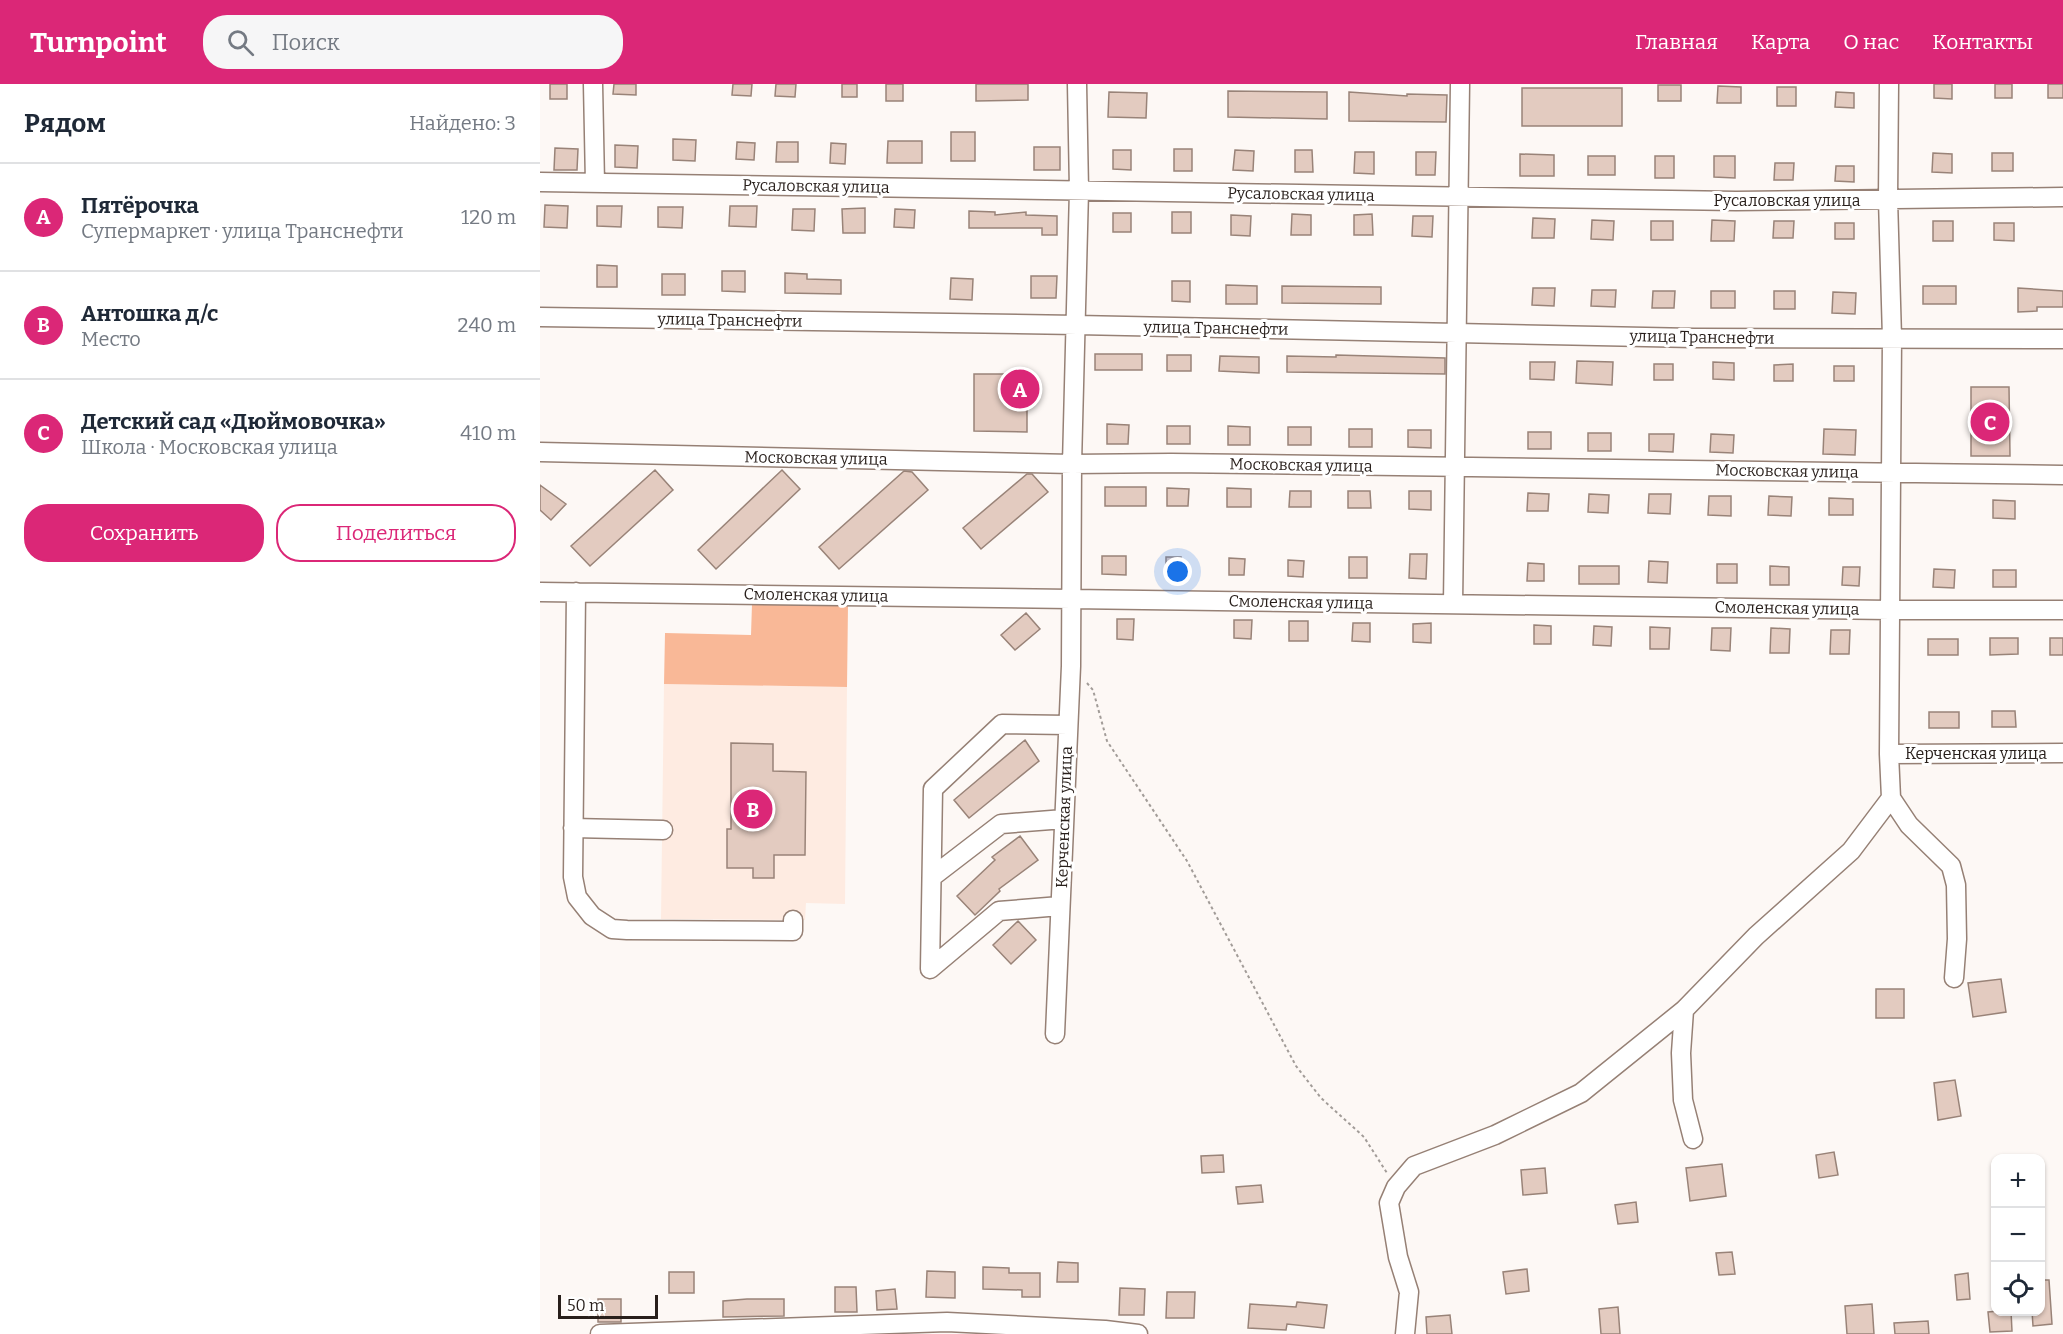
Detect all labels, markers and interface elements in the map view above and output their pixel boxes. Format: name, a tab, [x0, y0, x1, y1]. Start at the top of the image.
search box	[203, 15, 623, 69]
text: Turnpoint	[30, 26, 167, 59]
icon: search	[224, 26, 257, 59]
text: Поиск	[272, 29, 340, 56]
text: Главная	[1635, 29, 1718, 55]
text: Карта	[1751, 29, 1810, 55]
text: О нас	[1843, 29, 1899, 55]
text: Контакты	[1932, 29, 2033, 55]
text: Рядом	[24, 108, 106, 139]
text: Найдено: 3	[409, 111, 516, 135]
street label: Русаловская улица	[742, 175, 890, 197]
street label: Русаловская улица	[1227, 183, 1375, 205]
street label: Русаловская улица	[1713, 191, 1861, 210]
text: Пятёрочка	[81, 192, 199, 219]
text: A	[36, 205, 51, 229]
text: 120 m	[461, 205, 516, 229]
text: Супермаркет · улица Транснефти	[81, 219, 404, 243]
text: Антошка д/с	[81, 300, 218, 327]
street label: улица Транснефти	[656, 309, 803, 331]
text: B	[37, 313, 50, 337]
text: 240 m	[458, 313, 516, 337]
street label: улица Транснефти	[1142, 317, 1289, 339]
street label: улица Транснефти	[1628, 326, 1775, 348]
text: Место	[81, 327, 141, 351]
pin: A	[1000, 366, 1040, 412]
pin: C	[1970, 400, 2010, 444]
text: Детский сад «Дюймовочка»	[81, 408, 386, 435]
text: C	[37, 421, 50, 445]
text: 410 m	[460, 421, 516, 445]
text: Школа · Московская улица	[81, 435, 338, 459]
street label: Московская улица	[744, 447, 888, 469]
street label: Московская улица	[1229, 454, 1373, 476]
street label: Московская улица	[1715, 460, 1859, 482]
button: Сохранить	[24, 504, 264, 562]
button: Поделиться	[276, 504, 516, 562]
your location	[1163, 557, 1192, 586]
street label: Смоленская улица	[744, 584, 889, 606]
street label: Смоленская улица	[1229, 591, 1374, 613]
street label: Смоленская улица	[1715, 597, 1860, 619]
street label: Керченская улица	[1905, 744, 2047, 763]
street label: Керченская улица	[1052, 745, 1076, 888]
pin: B	[734, 786, 772, 832]
map controls	[1991, 1154, 2045, 1316]
button: +	[1991, 1154, 2045, 1208]
button: −	[1991, 1208, 2045, 1262]
button: locate	[1991, 1262, 2045, 1316]
scale bar	[558, 1292, 658, 1320]
text: 50 m	[567, 1296, 604, 1315]

